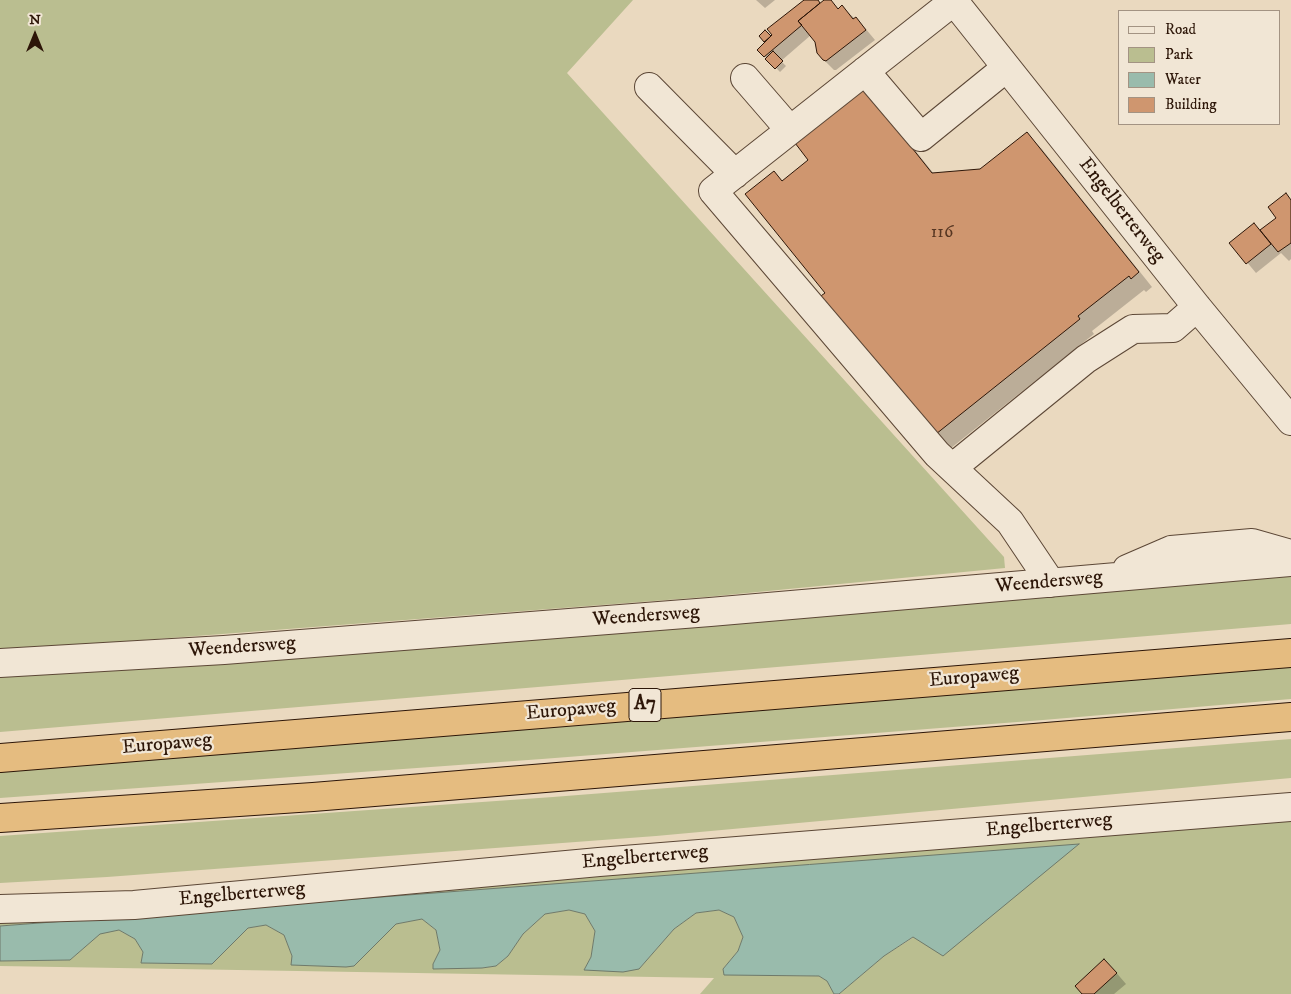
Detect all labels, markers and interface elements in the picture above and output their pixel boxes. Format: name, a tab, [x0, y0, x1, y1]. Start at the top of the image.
north arrow	[10, 10, 60, 60]
legend	[1118, 10, 1281, 125]
text: N	[29, 11, 41, 29]
text: Road	[1165, 20, 1196, 39]
text: Park	[1165, 45, 1193, 64]
text: Water	[1165, 70, 1201, 89]
text: Building	[1165, 95, 1217, 114]
street label: Engelberterweg	[1073, 154, 1169, 268]
house number: 116	[931, 222, 953, 244]
street label: Weendersweg	[994, 566, 1104, 600]
street label: Weendersweg	[592, 601, 700, 633]
street label: Weendersweg	[188, 632, 296, 664]
street label: Europaweg	[928, 662, 1020, 694]
road number: A7	[629, 688, 661, 722]
street label: Europaweg	[525, 695, 617, 727]
street label: Europaweg	[121, 729, 213, 761]
street label: Engelberterweg	[985, 809, 1113, 843]
street label: Engelberterweg	[581, 841, 709, 875]
street label: Engelberterweg	[178, 878, 306, 912]

